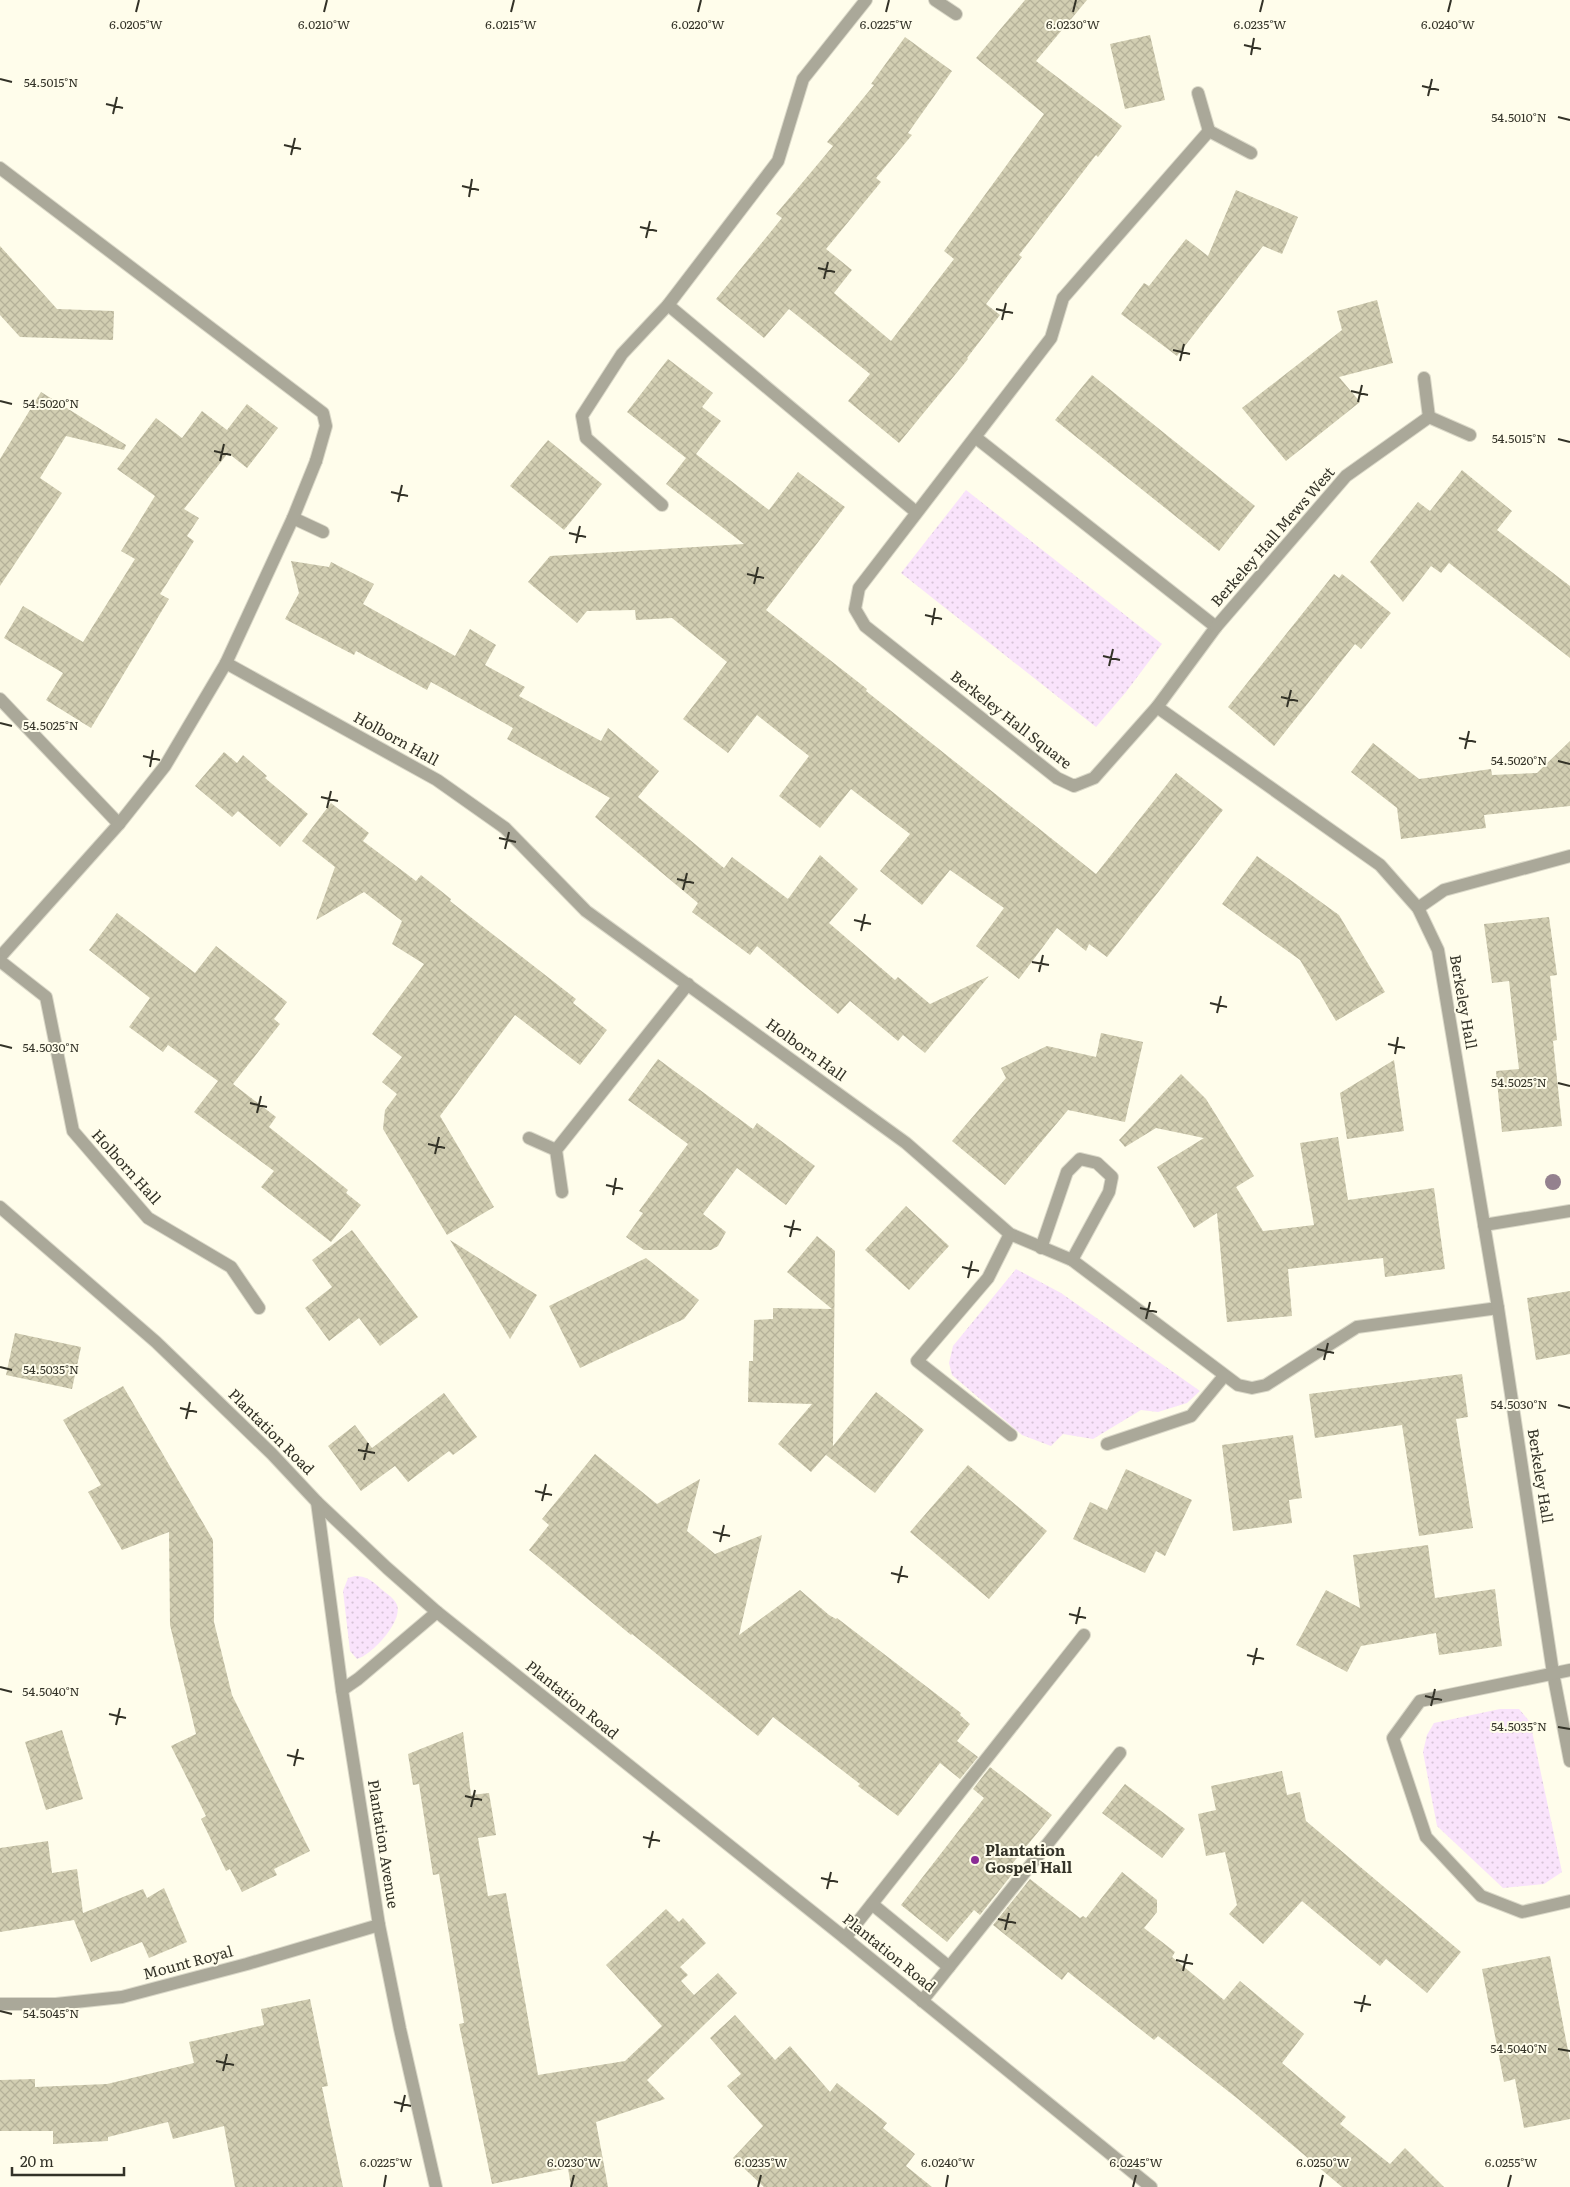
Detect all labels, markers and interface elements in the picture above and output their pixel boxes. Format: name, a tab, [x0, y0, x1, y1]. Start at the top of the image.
text: 6.0205°W	[109, 15, 163, 33]
text: 6.0210°W	[298, 15, 350, 33]
text: 6.0215°W	[485, 15, 537, 33]
text: 6.0220°W	[671, 15, 725, 33]
text: 6.0225°W	[860, 15, 912, 33]
text: 6.0230°W	[1046, 15, 1100, 33]
text: 6.0235°W	[1234, 15, 1286, 33]
text: 6.0240°W	[1421, 15, 1475, 33]
text: 54.5015°N	[24, 73, 78, 91]
text: 54.5010°N	[1491, 108, 1547, 126]
text: 54.5020°N	[23, 394, 79, 412]
text: 54.5015°N	[1492, 429, 1546, 447]
street label: Berkeley Hall Mews West	[1204, 461, 1339, 611]
street label: Berkeley Hall Square	[946, 664, 1078, 774]
street label: Holborn Hall	[350, 705, 444, 771]
text: 54.5025°N	[23, 716, 79, 734]
text: 54.5020°N	[1491, 751, 1547, 769]
street label: Berkeley Hall	[1445, 953, 1484, 1051]
street label: Holborn Hall	[762, 1012, 852, 1086]
text: 54.5030°N	[23, 1038, 79, 1056]
text: 54.5025°N	[1491, 1073, 1547, 1091]
street label: Holborn Hall	[87, 1123, 167, 1209]
text: 54.5035°N	[23, 1360, 79, 1378]
street label: Plantation Road	[224, 1382, 321, 1479]
text: 54.5030°N	[1491, 1395, 1547, 1413]
street label: Berkeley Hall	[1523, 1427, 1560, 1525]
street label: Plantation Road	[521, 1654, 624, 1744]
text: 54.5040°N	[22, 1682, 80, 1700]
text: 54.5035°N	[1491, 1717, 1547, 1735]
street label: Plantation Avenue	[363, 1778, 406, 1910]
place label: Plantation Gospel Hall	[985, 1838, 1073, 1878]
marker: Plantation Gospel Hall	[969, 1854, 981, 1866]
street label: Plantation Road	[838, 1907, 941, 1997]
street label: Mount Royal	[140, 1939, 235, 1985]
text: 54.5045°N	[23, 2004, 79, 2022]
text: 54.5040°N	[1490, 2039, 1548, 2057]
scale bar	[12, 2144, 125, 2176]
text: 20 m	[20, 2149, 54, 2172]
text: 6.0225°W	[360, 2153, 412, 2171]
text: 6.0230°W	[547, 2153, 601, 2171]
text: 6.0235°W	[735, 2153, 787, 2171]
text: 6.0240°W	[921, 2153, 975, 2171]
text: 6.0245°W	[1109, 2153, 1163, 2171]
text: 6.0250°W	[1296, 2153, 1350, 2171]
text: 6.0255°W	[1485, 2153, 1537, 2171]

